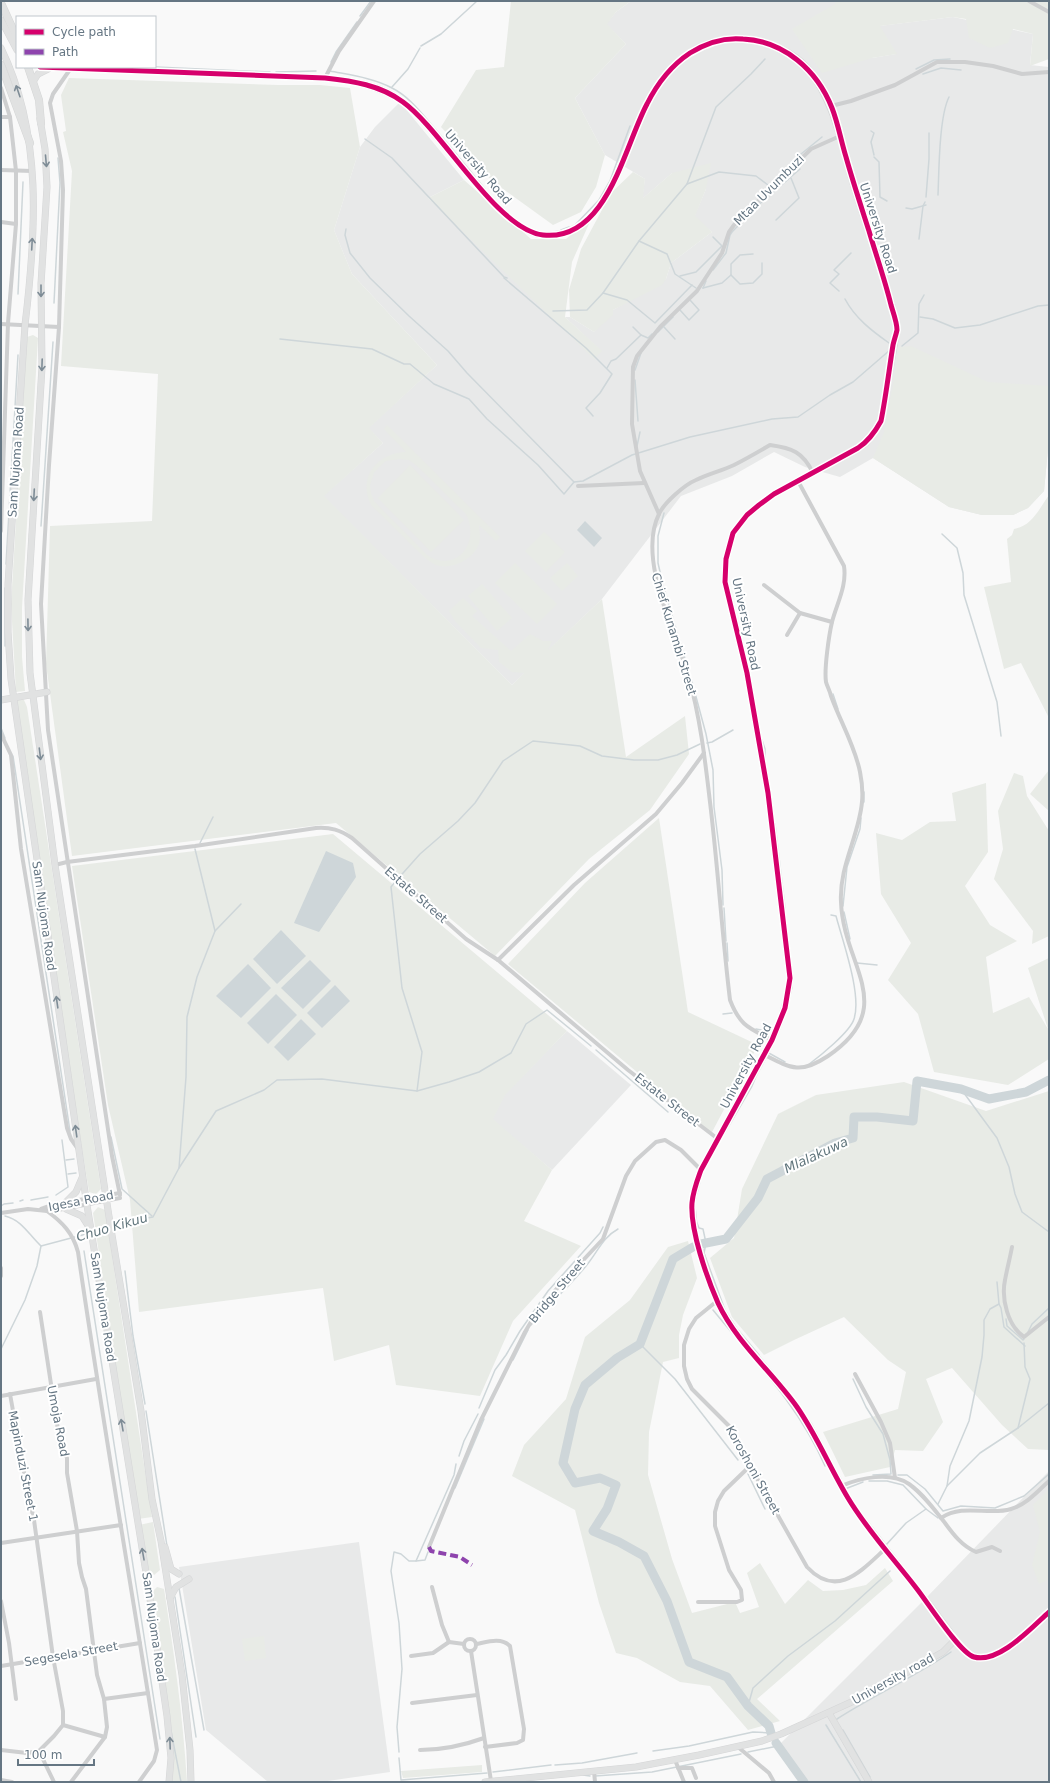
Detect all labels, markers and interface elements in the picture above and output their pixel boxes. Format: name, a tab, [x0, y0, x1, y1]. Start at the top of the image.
legend	[16, 16, 156, 68]
text: Cycle path	[52, 25, 116, 39]
text: Path	[52, 45, 78, 59]
one-way arrow	[14, 85, 21, 98]
street label: University Road	[442, 127, 514, 207]
street label: Mtaa Uvumbuzi	[731, 152, 807, 228]
one-way arrow	[42, 154, 50, 167]
street label: University Road	[857, 181, 899, 275]
one-way arrow	[28, 238, 35, 251]
one-way arrow	[37, 284, 45, 297]
one-way arrow	[38, 358, 45, 371]
street label: Sam Nujoma Road	[5, 406, 27, 518]
one-way arrow	[30, 488, 38, 501]
street label: Chief Kunambi Street	[649, 571, 699, 697]
street label: University Road	[729, 576, 763, 672]
one-way arrow	[24, 618, 32, 631]
one-way arrow	[37, 747, 44, 760]
street label: Sam Nujoma Road	[29, 860, 59, 972]
street label: Estate Street	[382, 864, 450, 926]
one-way arrow	[53, 996, 61, 1009]
street label: University Road	[718, 1021, 774, 1111]
street label: Estate Street	[632, 1070, 702, 1130]
one-way arrow	[72, 1125, 80, 1138]
water label: Mlalakuwa	[782, 1134, 850, 1176]
street label: Igesa Road	[47, 1188, 115, 1214]
water label: Chuo Kikuu	[74, 1210, 150, 1244]
street label: Sam Nujoma Road	[87, 1251, 119, 1363]
street label: Bridge Street	[526, 1256, 588, 1326]
street label: Umoja Road	[44, 1384, 72, 1458]
street label: Mapinduzi Street 1	[5, 1409, 41, 1523]
one-way arrow	[118, 1419, 126, 1432]
street label: Koroshoni Street	[723, 1423, 783, 1517]
one-way arrow	[139, 1548, 147, 1561]
street label: Sam Nujoma Road	[139, 1571, 169, 1683]
street label: Segesela Street	[23, 1639, 119, 1669]
street label: University road	[850, 1651, 936, 1707]
one-way arrow	[166, 1737, 174, 1750]
scale bar	[18, 1741, 94, 1767]
text: 100 m	[24, 1748, 62, 1762]

